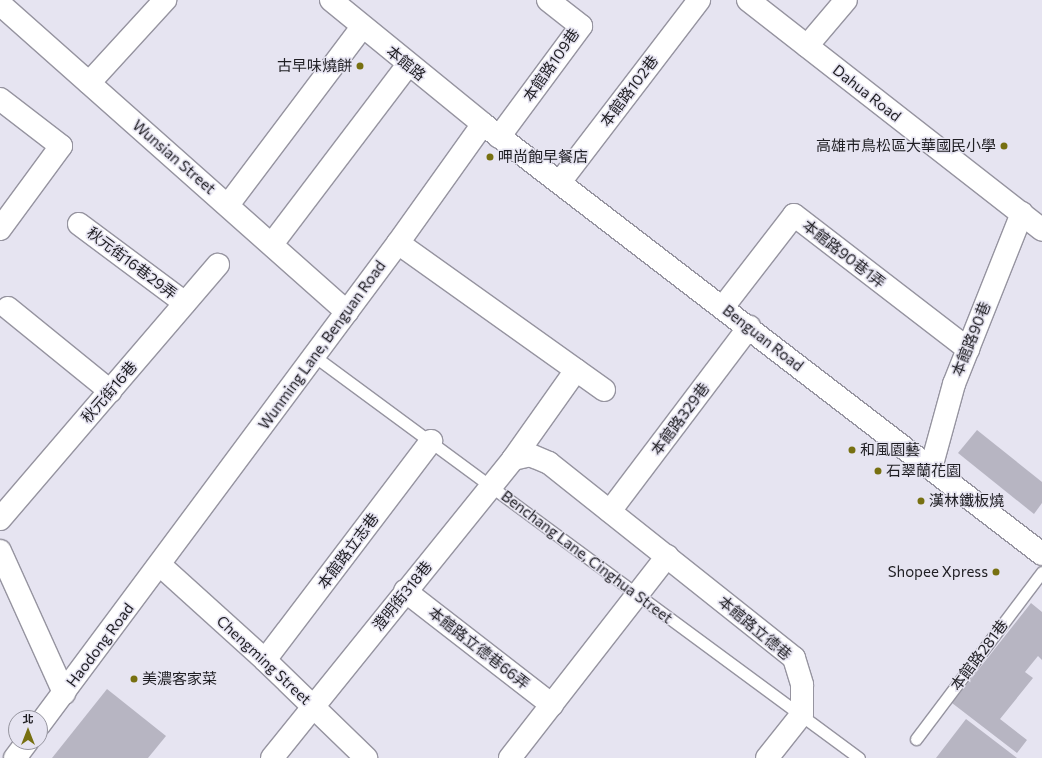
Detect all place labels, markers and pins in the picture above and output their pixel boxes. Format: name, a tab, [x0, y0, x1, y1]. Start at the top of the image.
place label: 古早味燒餅	[277, 57, 352, 75]
marker: 古早味燒餅	[355, 61, 365, 71]
place label: 高雄市鳥松區大華國民小學	[816, 137, 996, 155]
marker: 高雄市鳥松區大華國民小學	[999, 141, 1009, 151]
place label: 呷尚飽早餐店	[498, 148, 588, 166]
marker: 呷尚飽早餐店	[485, 152, 495, 162]
place label: 和風園藝	[860, 441, 920, 459]
marker: 和風園藝	[847, 445, 857, 455]
place label: 石翠蘭花園	[886, 462, 961, 480]
marker: 石翠蘭花園	[873, 466, 883, 476]
place label: 漢林鐵板燒	[929, 492, 1004, 510]
marker: 漢林鐵板燒	[916, 496, 926, 506]
place label: Shopee Xpress	[888, 563, 988, 581]
marker: Shopee Xpress	[991, 567, 1001, 577]
place label: 美濃客家菜	[142, 670, 217, 688]
marker: 美濃客家菜	[129, 674, 139, 684]

